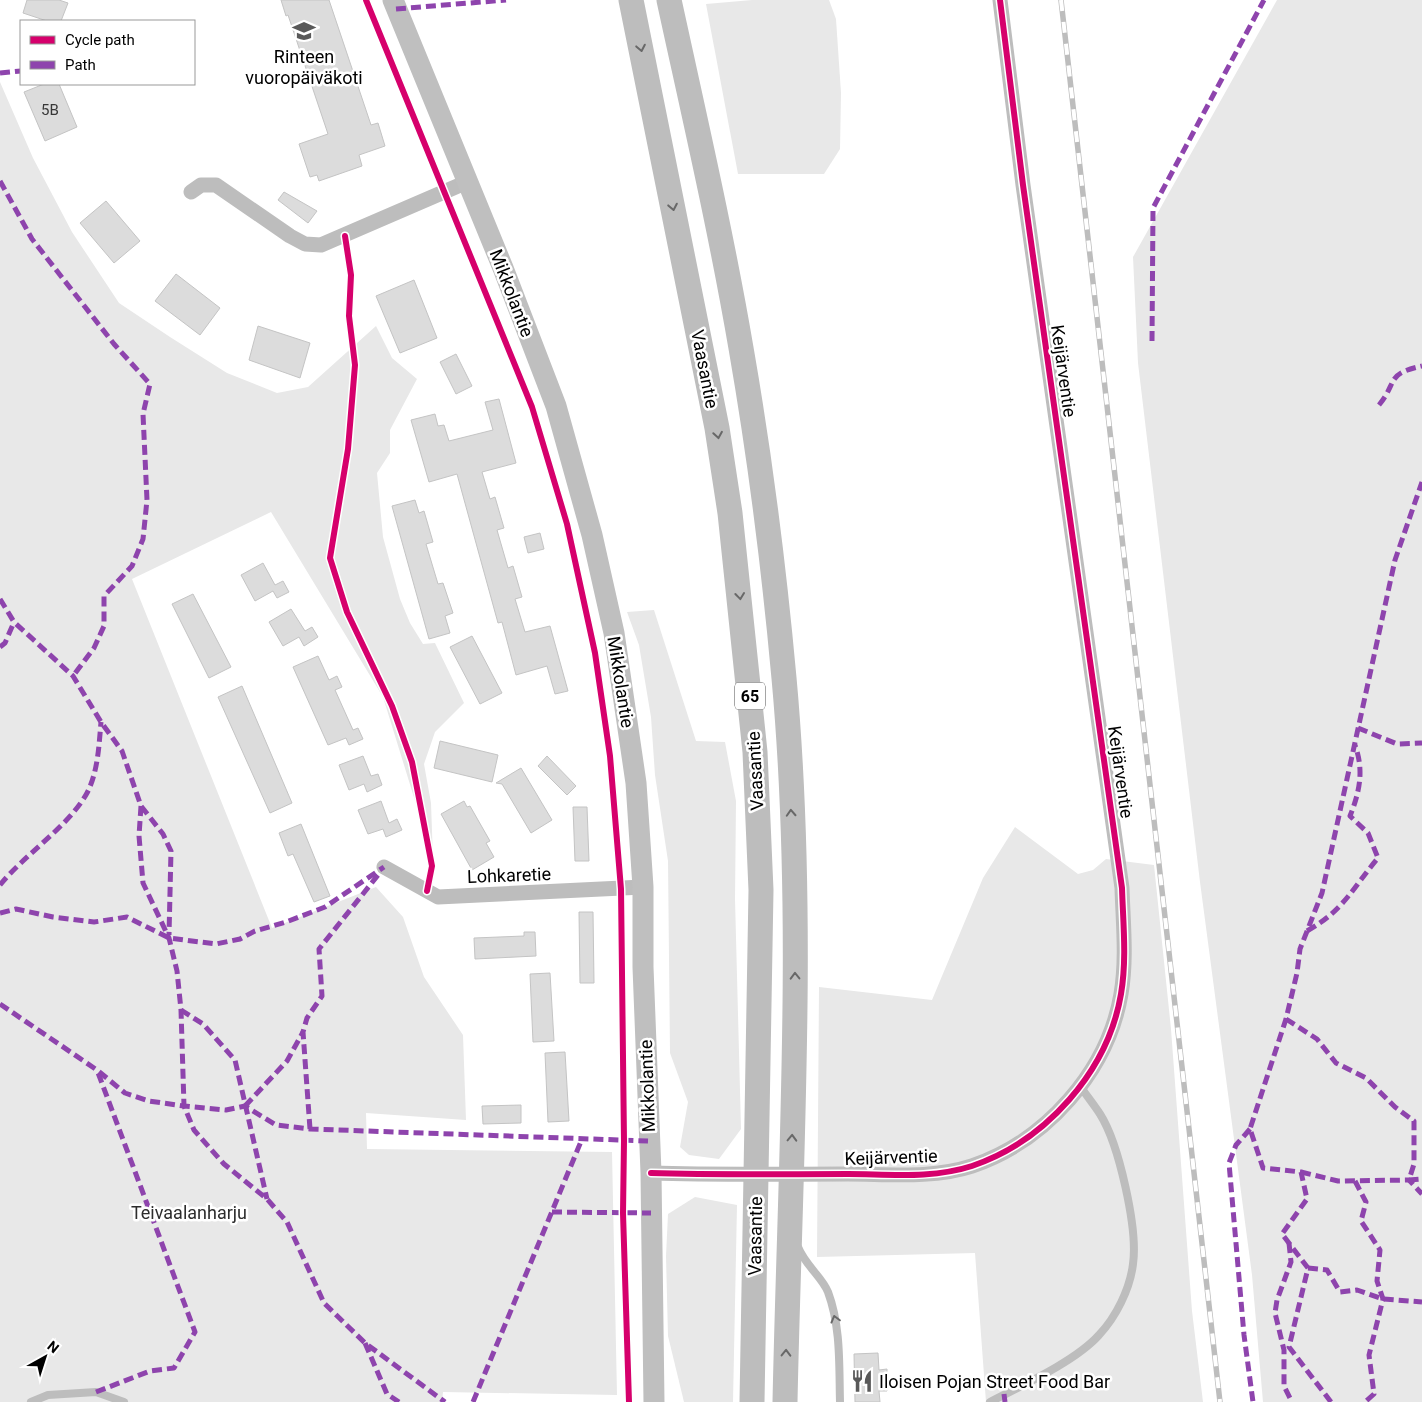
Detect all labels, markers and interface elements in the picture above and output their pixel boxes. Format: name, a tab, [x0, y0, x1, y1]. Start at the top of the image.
school or university icon: Rinteen vuoropäiväkoti	[291, 18, 317, 44]
legend	[20, 20, 195, 85]
text: Cycle path	[65, 31, 135, 49]
one-way arrow	[635, 43, 645, 52]
place label: Rinteen vuoropäiväkoti	[245, 46, 363, 88]
text: Path	[65, 56, 96, 74]
house number: 5B	[41, 101, 59, 119]
one-way arrow	[667, 203, 677, 212]
street label: Mikkolantie	[486, 246, 538, 340]
street label: Keijärventie	[1047, 323, 1081, 419]
street label: Vaasantie	[687, 328, 723, 410]
one-way arrow	[712, 431, 722, 440]
one-way arrow	[734, 593, 745, 601]
street label: Mikkolantie	[603, 635, 639, 729]
road number: 65	[735, 682, 765, 709]
street label: Keijärventie	[1104, 724, 1138, 820]
street label: Vaasantie	[742, 731, 768, 811]
one-way arrow	[786, 809, 797, 817]
street label: Lohkaretie	[467, 863, 551, 887]
one-way arrow	[790, 972, 800, 980]
street label: Mikkolantie	[635, 1039, 659, 1133]
one-way arrow	[787, 1134, 797, 1142]
street label: Keijärventie	[844, 1145, 938, 1169]
street label: Vaasantie	[744, 1196, 766, 1276]
park label: Teivaalanharju	[131, 1202, 247, 1223]
one-way arrow	[830, 1315, 840, 1323]
north arrow	[20, 1332, 70, 1382]
text: N	[44, 1338, 62, 1356]
one-way arrow	[781, 1349, 791, 1357]
restaurant icon: Iloisen Pojan Street Food Bar	[849, 1368, 875, 1394]
place label: Iloisen Pojan Street Food Bar	[879, 1371, 1110, 1392]

